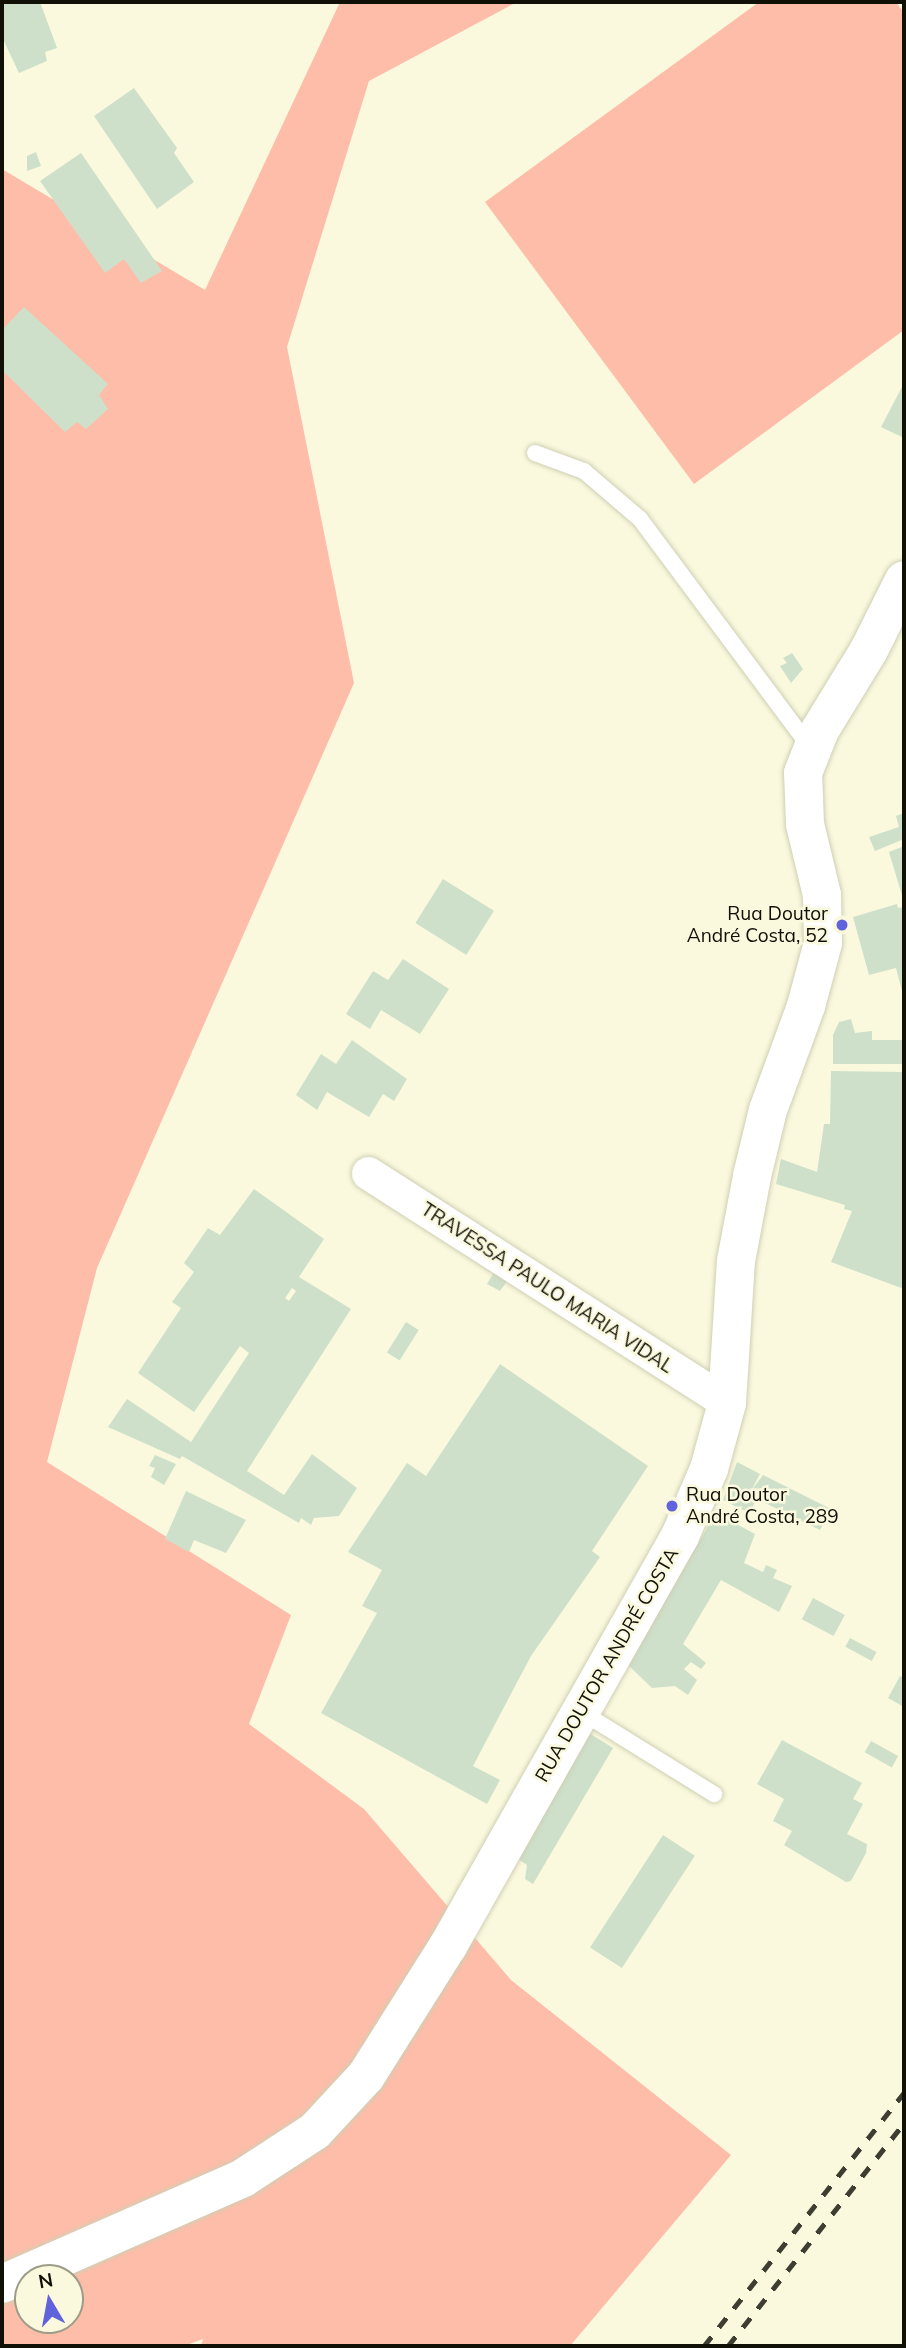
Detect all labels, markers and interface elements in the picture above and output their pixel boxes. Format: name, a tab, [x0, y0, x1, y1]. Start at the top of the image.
place label: Rua Doutor André Costa, 52	[687, 903, 828, 947]
marker: Rua Doutor André Costa, 52	[834, 917, 850, 933]
street label: TRAVESSA PAULO MARIA VIDAL	[417, 1198, 677, 1378]
place label: Rua Doutor André Costa, 289	[686, 1484, 839, 1528]
marker: Rua Doutor André Costa, 289	[664, 1498, 680, 1514]
street label: RUA DOUTOR ANDRÉ COSTA	[531, 1544, 683, 1786]
north arrow	[14, 2264, 84, 2334]
text: N	[37, 2267, 55, 2293]

